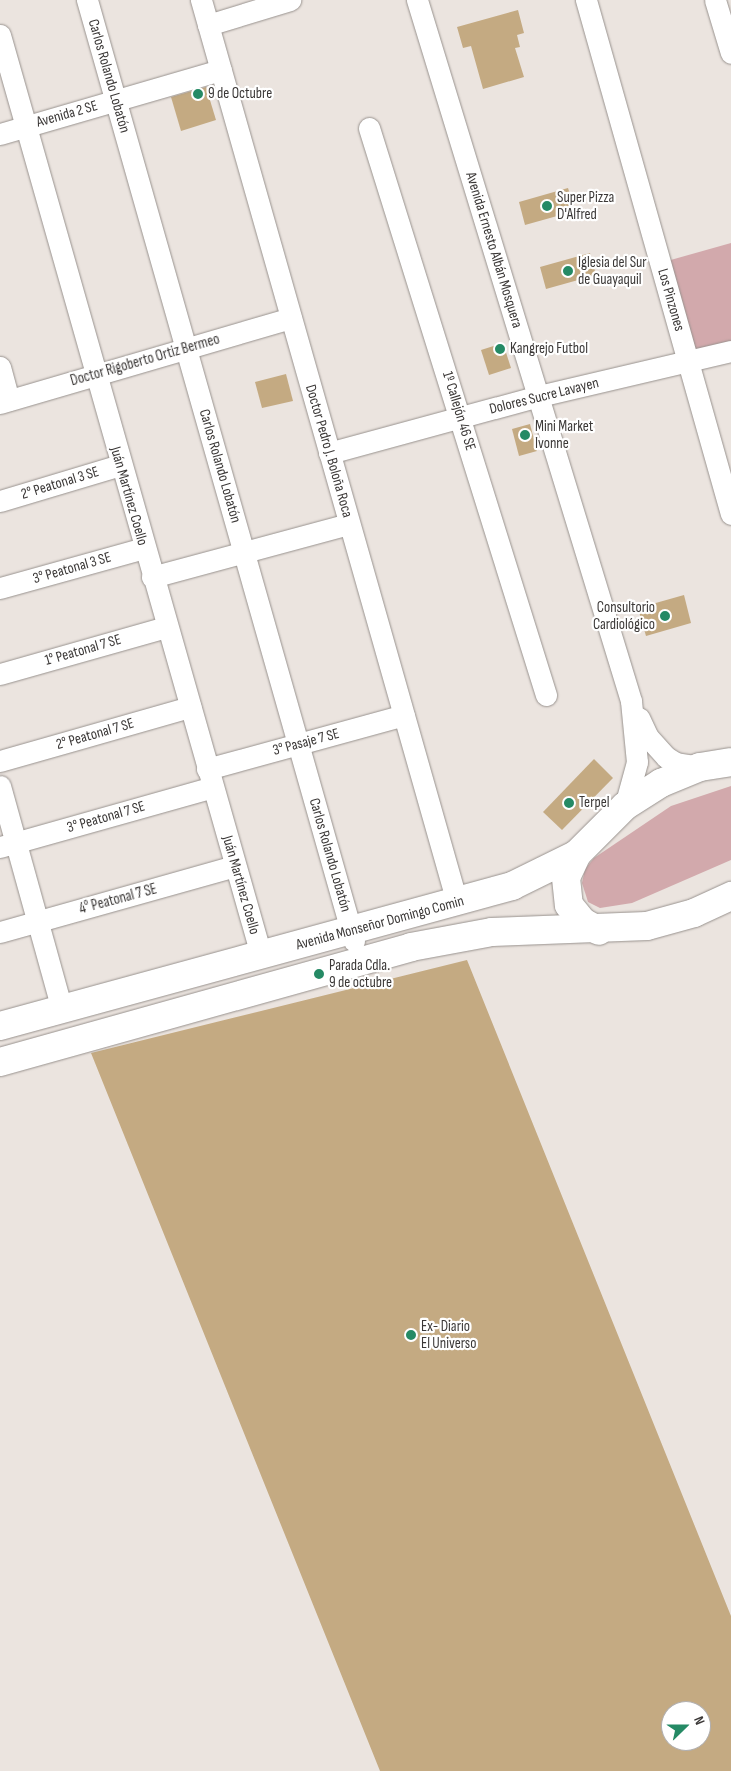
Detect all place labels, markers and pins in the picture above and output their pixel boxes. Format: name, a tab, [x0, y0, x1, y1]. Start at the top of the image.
place label: 9 de Octubre	[208, 85, 272, 103]
marker: 9 de Octubre	[192, 88, 204, 100]
place label: Super Pizza D'Alfred	[557, 188, 614, 223]
marker: Super Pizza D'Alfred	[541, 200, 553, 212]
place label: Iglesia del Sur de Guayaquil	[578, 253, 647, 288]
marker: Iglesia del Sur de Guayaquil	[562, 265, 574, 277]
place label: Kangrejo Futbol	[510, 340, 588, 358]
marker: Kangrejo Futbol	[494, 343, 506, 355]
place label: Mini Market Ivonne	[535, 417, 593, 452]
marker: Mini Market Ivonne	[519, 429, 531, 441]
place label: Consultorio Cardiológico	[593, 598, 655, 633]
marker: Consultorio Cardiológico	[659, 610, 671, 622]
place label: Terpel	[579, 794, 609, 812]
marker: Terpel	[563, 797, 575, 809]
place label: Parada Cdla. 9 de octubre	[329, 956, 392, 991]
marker: Parada Cdla. 9 de octubre	[313, 968, 325, 980]
place label: Ex- Diario El Universo	[421, 1317, 476, 1352]
marker: Ex- Diario El Universo	[405, 1329, 417, 1341]

